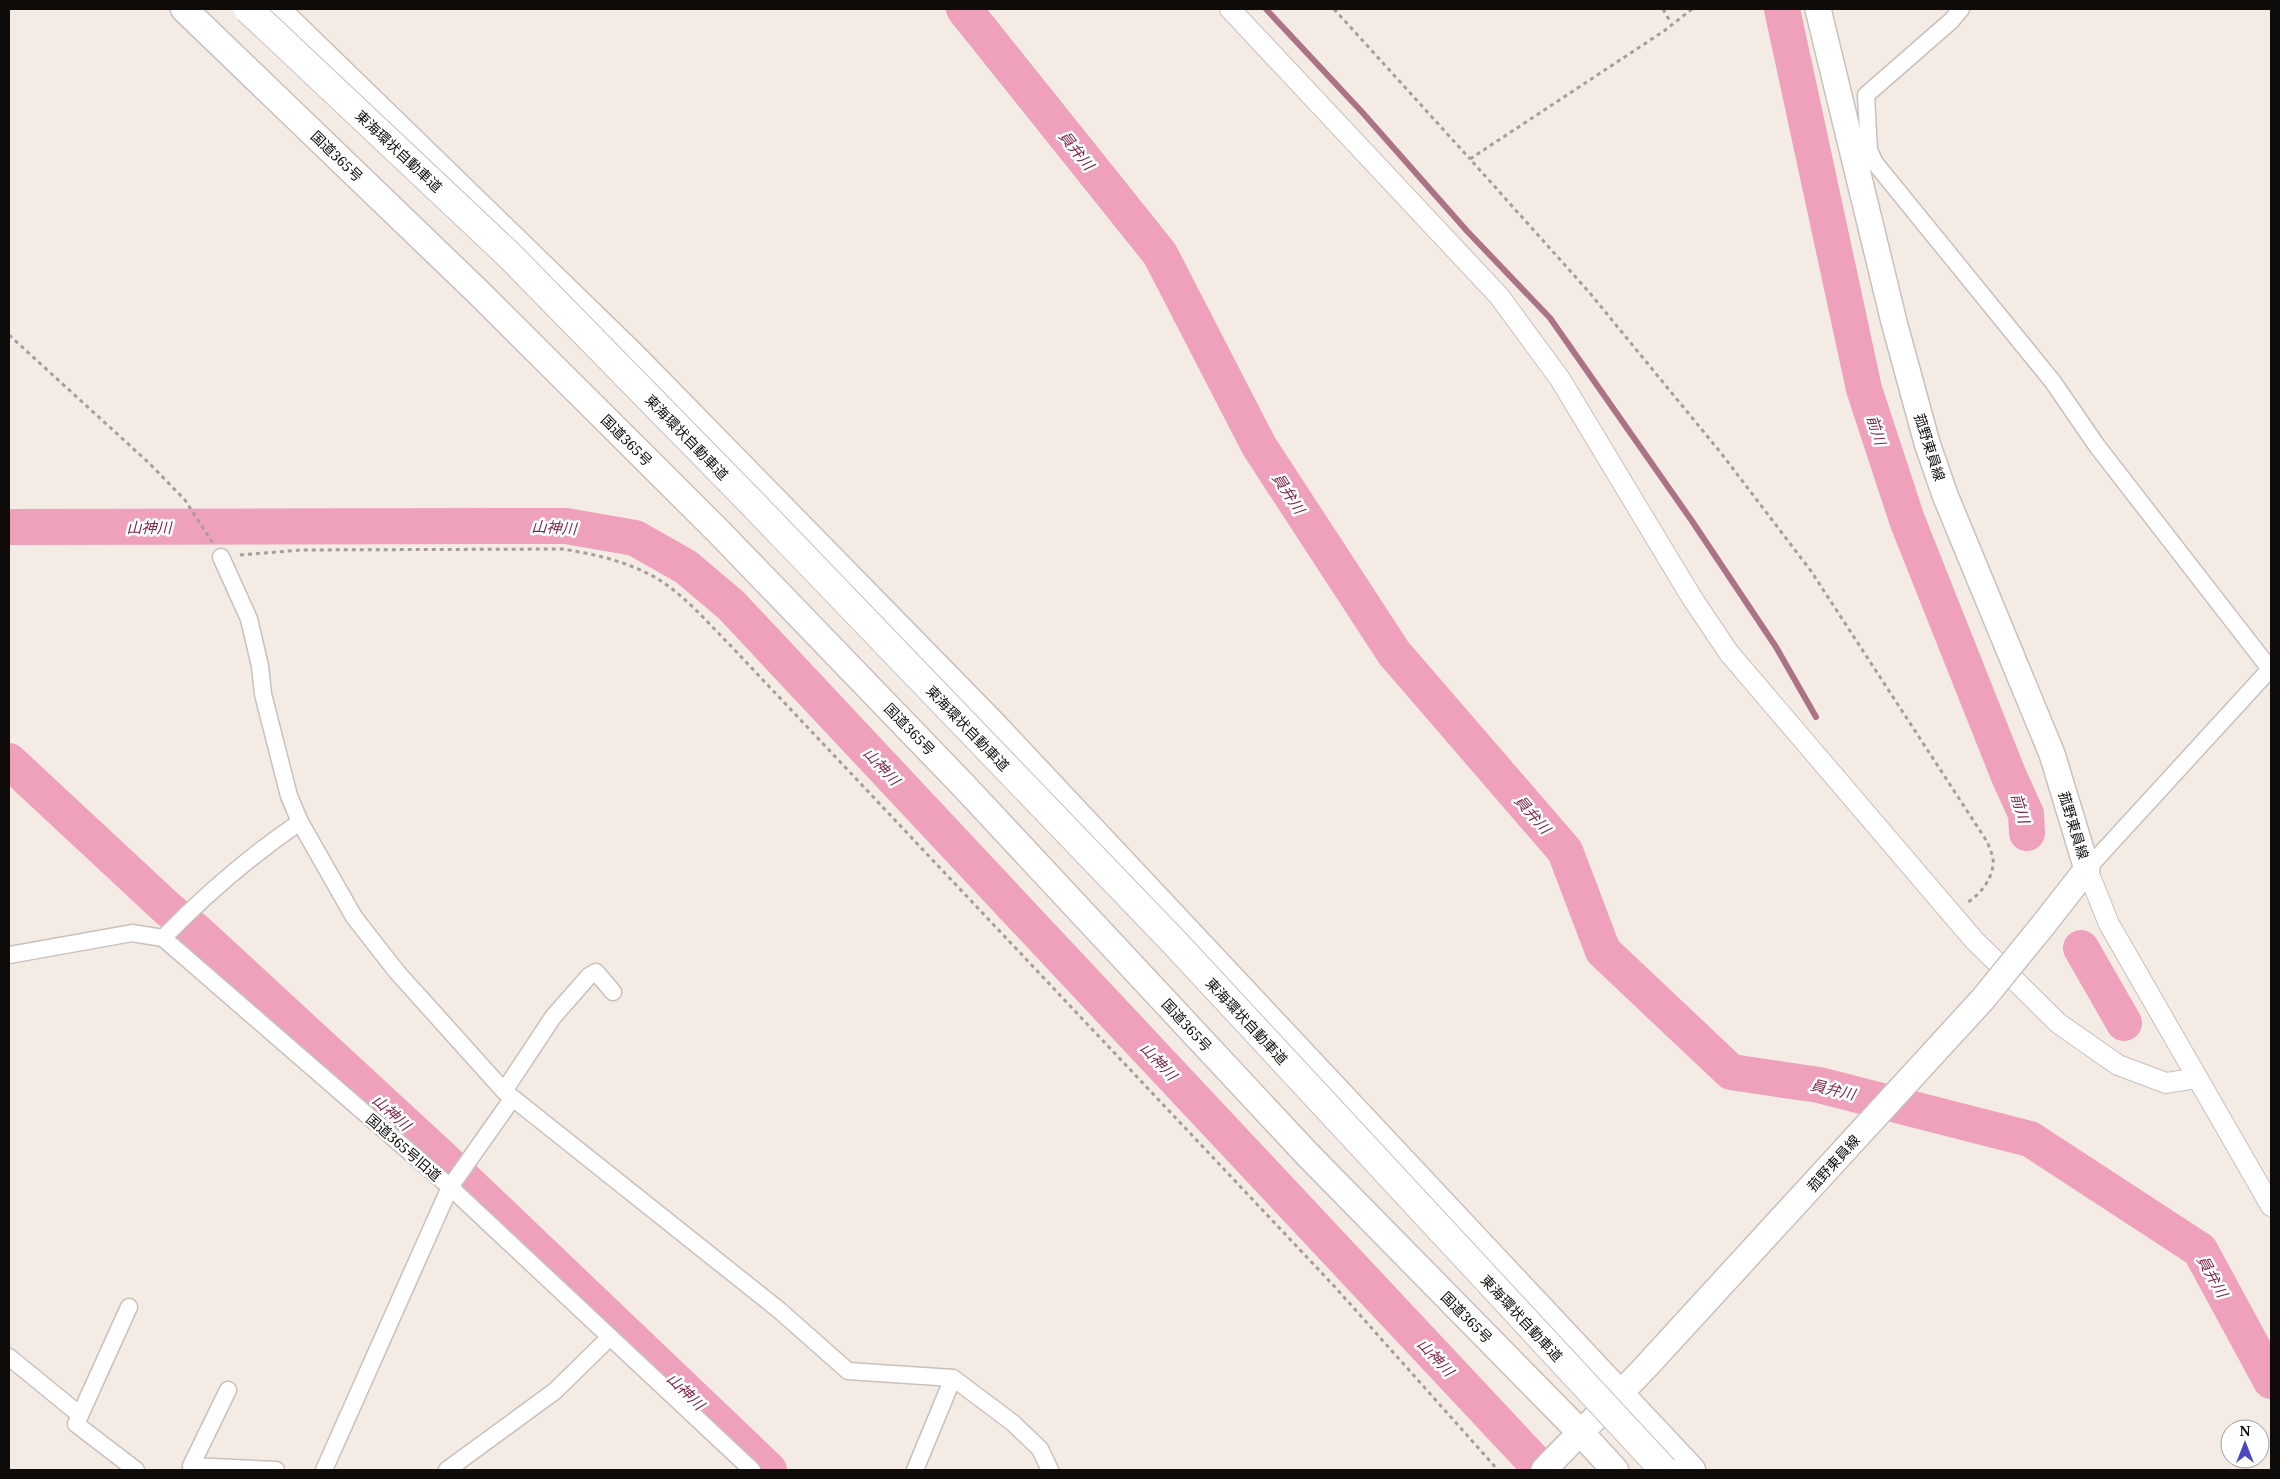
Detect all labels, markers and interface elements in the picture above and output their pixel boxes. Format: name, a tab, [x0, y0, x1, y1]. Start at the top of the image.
street label: 東海環状自動車道	[352, 106, 446, 196]
street label: 国道365号	[307, 126, 367, 186]
water label: 員弁川	[1055, 126, 1100, 175]
street label: 東海環状自動車道	[641, 390, 733, 484]
street label: 国道365号	[597, 410, 657, 470]
street label: 菰野東員線	[1910, 411, 1950, 483]
water label: 前川	[1863, 413, 1892, 449]
water label: 員弁川	[1268, 469, 1311, 519]
water label: 山神川	[531, 516, 579, 538]
water label: 山神川	[126, 517, 173, 537]
street label: 東海環状自動車道	[922, 681, 1014, 775]
street label: 国道365号	[880, 699, 940, 759]
water label: 山神川	[859, 743, 906, 791]
street label: 菰野東員線	[2055, 789, 2093, 861]
water label: 員弁川	[1511, 790, 1557, 839]
water label: 前川	[2007, 791, 2035, 827]
street label: 東海環状自動車道	[1202, 974, 1292, 1068]
street label: 国道365号	[1158, 995, 1216, 1055]
water label: 山神川	[1136, 1038, 1183, 1086]
water label: 員弁川	[1809, 1074, 1859, 1104]
water label: 山神川	[369, 1090, 417, 1136]
street label: 国道365号旧道	[362, 1109, 446, 1185]
street label: 菰野東員線	[1803, 1131, 1863, 1195]
water label: 員弁川	[2193, 1251, 2234, 1302]
street label: 東海環状自動車道	[1477, 1271, 1567, 1365]
street label: 国道365号	[1437, 1287, 1497, 1347]
water label: 山神川	[1413, 1334, 1460, 1382]
water label: 山神川	[663, 1368, 711, 1415]
north arrow	[2220, 1419, 2270, 1469]
text: N	[2239, 1421, 2251, 1440]

